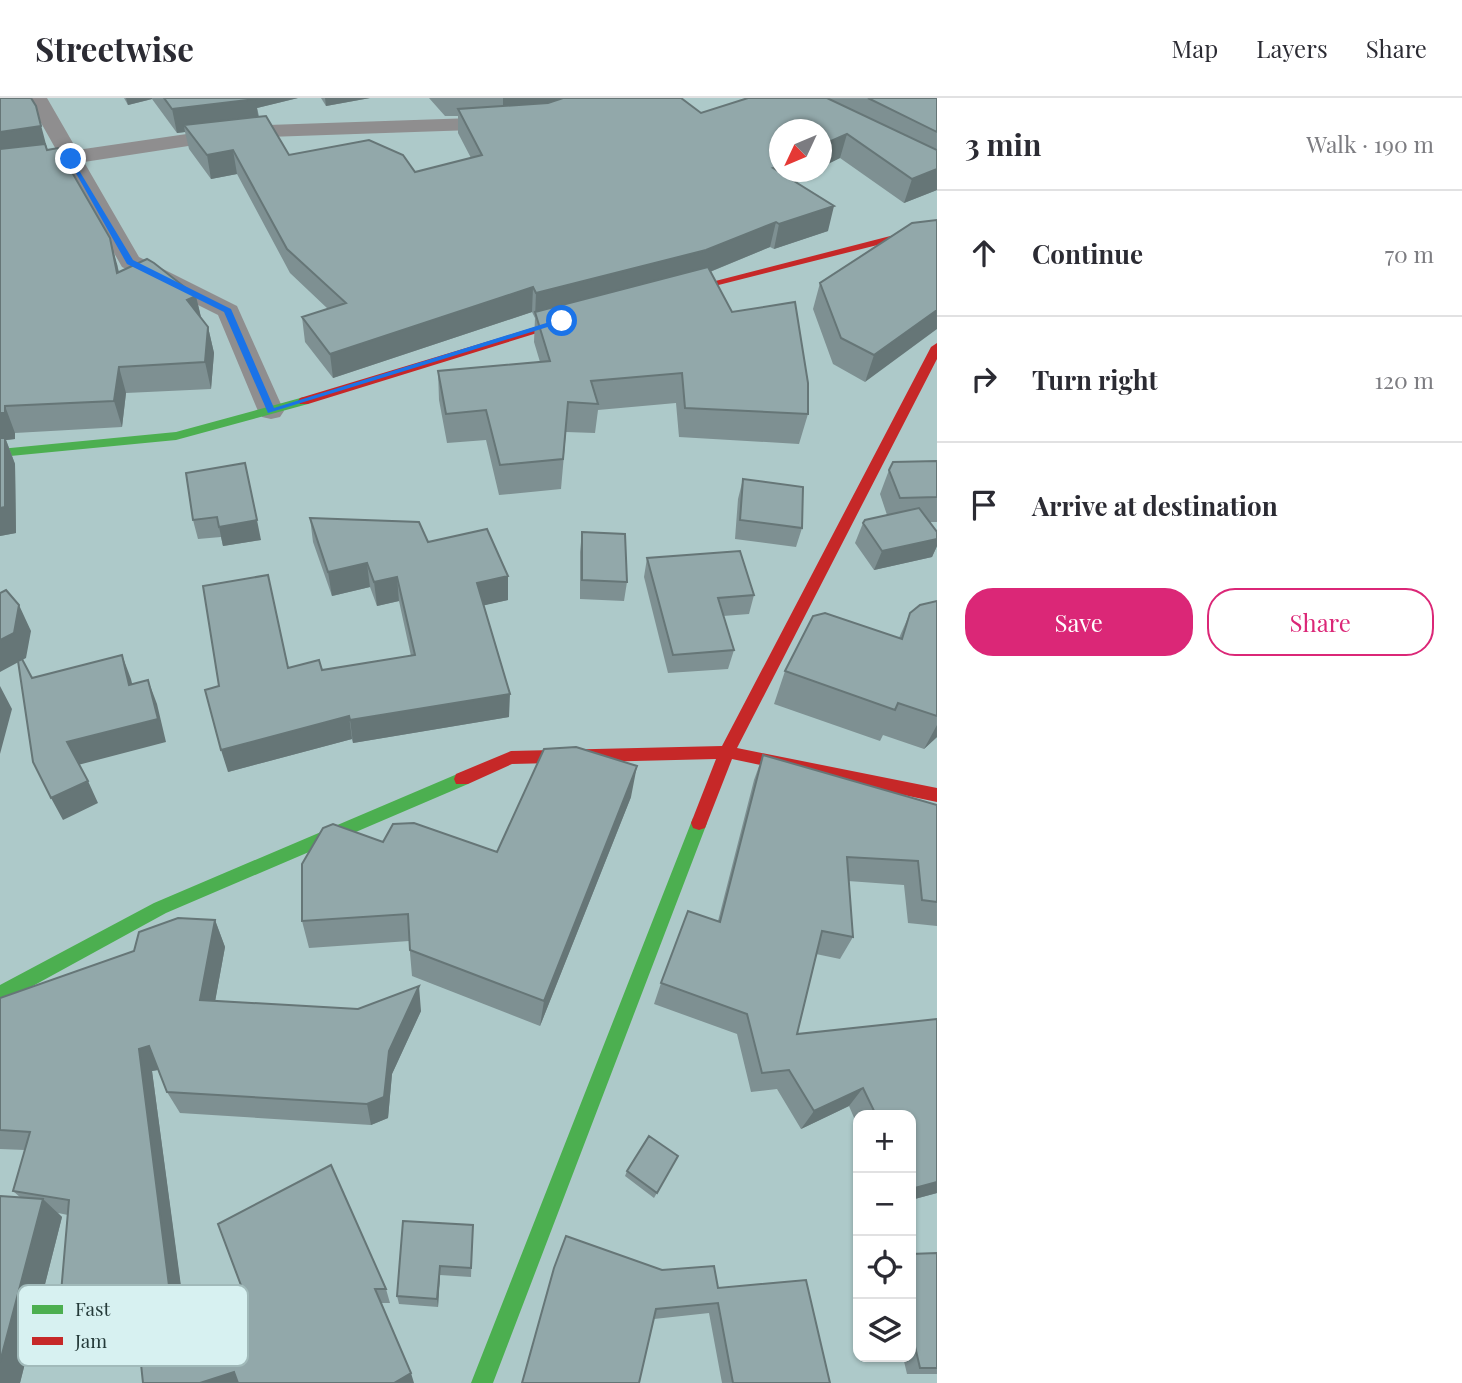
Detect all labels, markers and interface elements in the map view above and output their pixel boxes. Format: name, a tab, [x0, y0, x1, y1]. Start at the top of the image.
text: Streetwise	[35, 26, 194, 70]
text: Map	[1172, 32, 1218, 64]
text: Layers	[1256, 32, 1328, 64]
text: Share	[1366, 32, 1427, 64]
north arrow	[769, 119, 832, 182]
text: 3 min	[965, 124, 1041, 164]
text: Walk · 190 m	[1306, 128, 1434, 159]
route end	[55, 143, 86, 174]
icon: ahead	[965, 234, 1003, 272]
text: Continue	[1032, 236, 1143, 271]
text: 70 m	[1385, 238, 1434, 269]
route start	[546, 305, 577, 336]
icon: right	[965, 360, 1003, 398]
text: Turn right	[1032, 362, 1158, 397]
text: 120 m	[1375, 364, 1434, 395]
icon: arrive	[965, 486, 1003, 524]
text: Arrive at destination	[1032, 488, 1278, 523]
button: Save	[965, 588, 1193, 656]
button: Share	[1207, 588, 1434, 656]
map controls	[853, 1110, 916, 1362]
button: +	[853, 1110, 916, 1173]
button: −	[853, 1173, 916, 1236]
button: locate	[853, 1236, 916, 1299]
legend	[18, 1285, 248, 1366]
text: Fast	[75, 1295, 111, 1321]
button: layers	[853, 1299, 916, 1362]
text: Jam	[74, 1327, 107, 1353]

